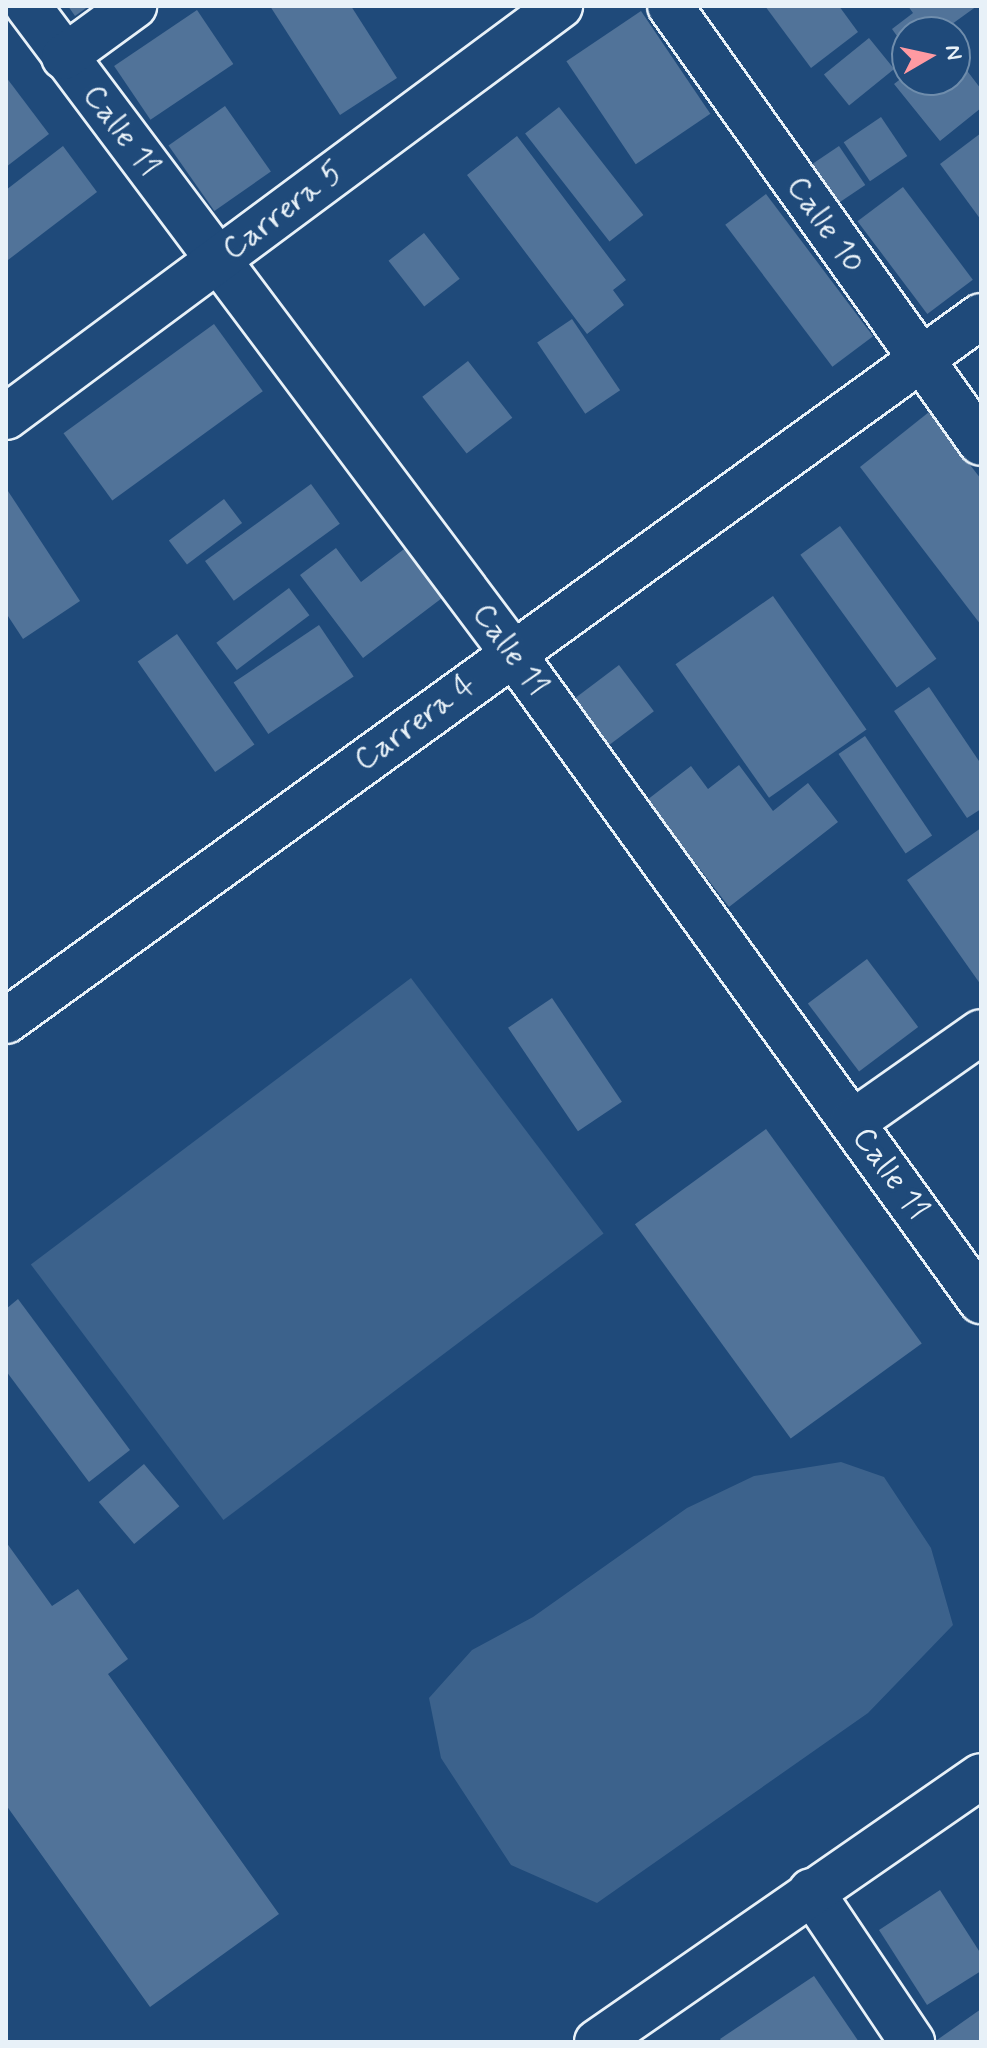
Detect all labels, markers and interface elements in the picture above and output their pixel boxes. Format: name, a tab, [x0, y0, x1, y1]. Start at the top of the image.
north arrow	[891, 16, 971, 96]
text: N	[938, 43, 968, 62]
street label: Calle 11	[74, 77, 168, 185]
street label: Carrera 5	[215, 153, 351, 269]
street label: Calle 10	[778, 169, 872, 281]
street label: Calle 11	[463, 596, 557, 704]
street label: Carrera 4	[347, 666, 483, 780]
street label: Calle 11	[843, 1120, 937, 1228]

